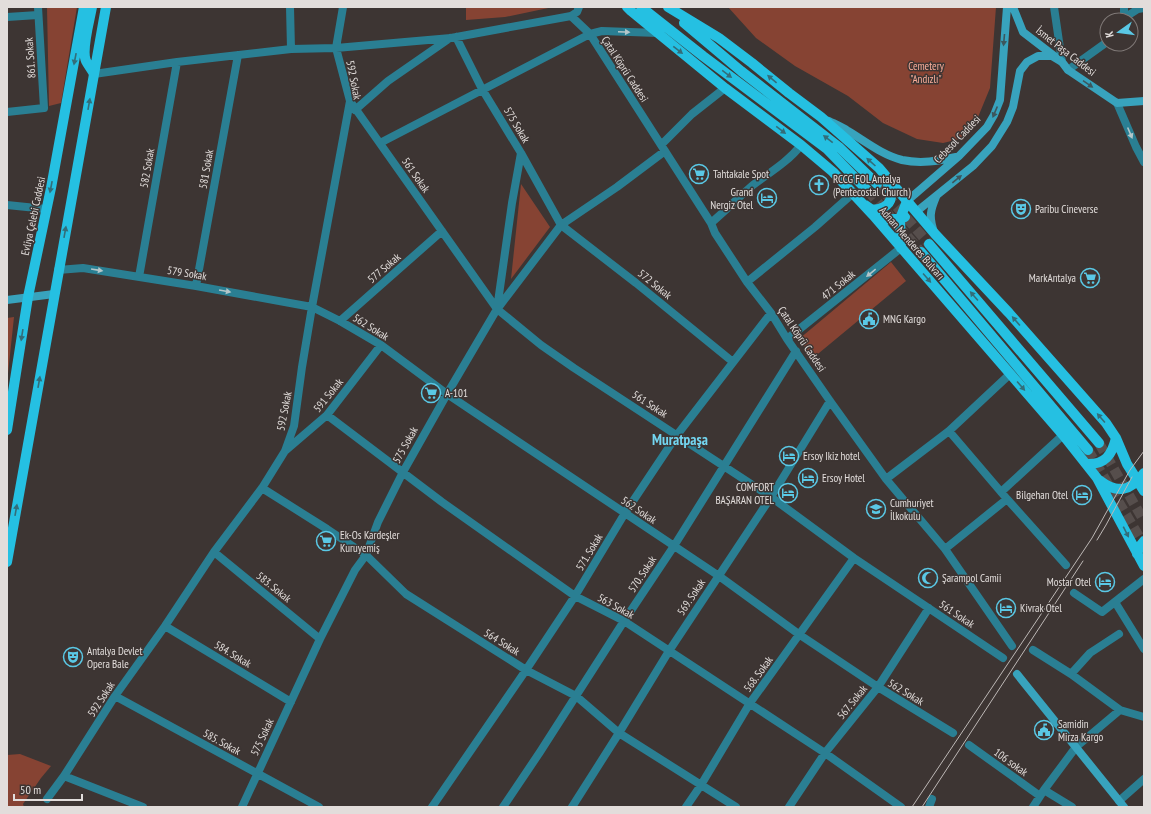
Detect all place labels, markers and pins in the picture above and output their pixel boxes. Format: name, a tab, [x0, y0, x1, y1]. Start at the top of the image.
supermarket icon: Tahtakale Spot	[688, 163, 710, 185]
place label: Tahtakale Spot	[713, 167, 769, 181]
place label: RCCG FOL Antalya (Pentecostal Church)	[833, 172, 911, 199]
church icon: RCCG FOL Antalya (Pentecostal Church)	[808, 174, 830, 196]
place label: Grand Nergiz Otel	[710, 185, 753, 212]
hotel icon: Grand Nergiz Otel	[756, 187, 778, 209]
theatre icon: Paribu Cineverse	[1010, 198, 1032, 220]
place label: Paribu Cineverse	[1035, 202, 1098, 216]
supermarket icon: MarkAntalya	[1079, 267, 1101, 289]
place label: MarkAntalya	[1029, 271, 1076, 285]
public building icon: MNG Kargo	[858, 308, 880, 330]
place label: MNG Kargo	[883, 312, 926, 326]
supermarket icon: A-101	[420, 382, 442, 404]
place label: A-101	[445, 386, 468, 400]
hotel icon: Ersoy Ikiz hotel	[778, 445, 800, 467]
place label: Ersoy Ikiz hotel	[803, 449, 861, 463]
hotel icon: Ersoy Hotel	[797, 467, 819, 489]
place label: Ersoy Hotel	[822, 471, 865, 485]
place label: COMFORT BAŞARAN OTEL	[715, 480, 774, 507]
hotel icon: COMFORT BAŞARAN OTEL	[777, 482, 799, 504]
hotel icon: Bilgehan Otel	[1071, 484, 1093, 506]
place label: Bilgehan Otel	[1016, 488, 1068, 502]
place label: Cumhuriyet İlkokulu	[890, 496, 934, 523]
school or university icon: Cumhuriyet İlkokulu	[865, 498, 887, 520]
place label: Ek-Os Kardeşler Kuruyemiş	[340, 528, 400, 555]
supermarket icon: Ek-Os Kardeşler Kuruyemiş	[315, 530, 337, 552]
mosque icon: Şarampol Camii	[917, 567, 939, 589]
place label: Şarampol Camii	[942, 571, 1001, 585]
hotel icon: Mostar Otel	[1094, 571, 1116, 593]
place label: Mostar Otel	[1047, 575, 1091, 589]
hotel icon: Kivrak Otel	[995, 597, 1017, 619]
place label: Kivrak Otel	[1020, 601, 1062, 615]
place label: Antalya Devlet Opera Bale	[87, 644, 142, 671]
theatre icon: Antalya Devlet Opera Bale	[62, 646, 84, 668]
place label: Samidin Mirza Kargo	[1058, 717, 1103, 744]
public building icon: Samidin Mirza Kargo	[1033, 719, 1055, 741]

